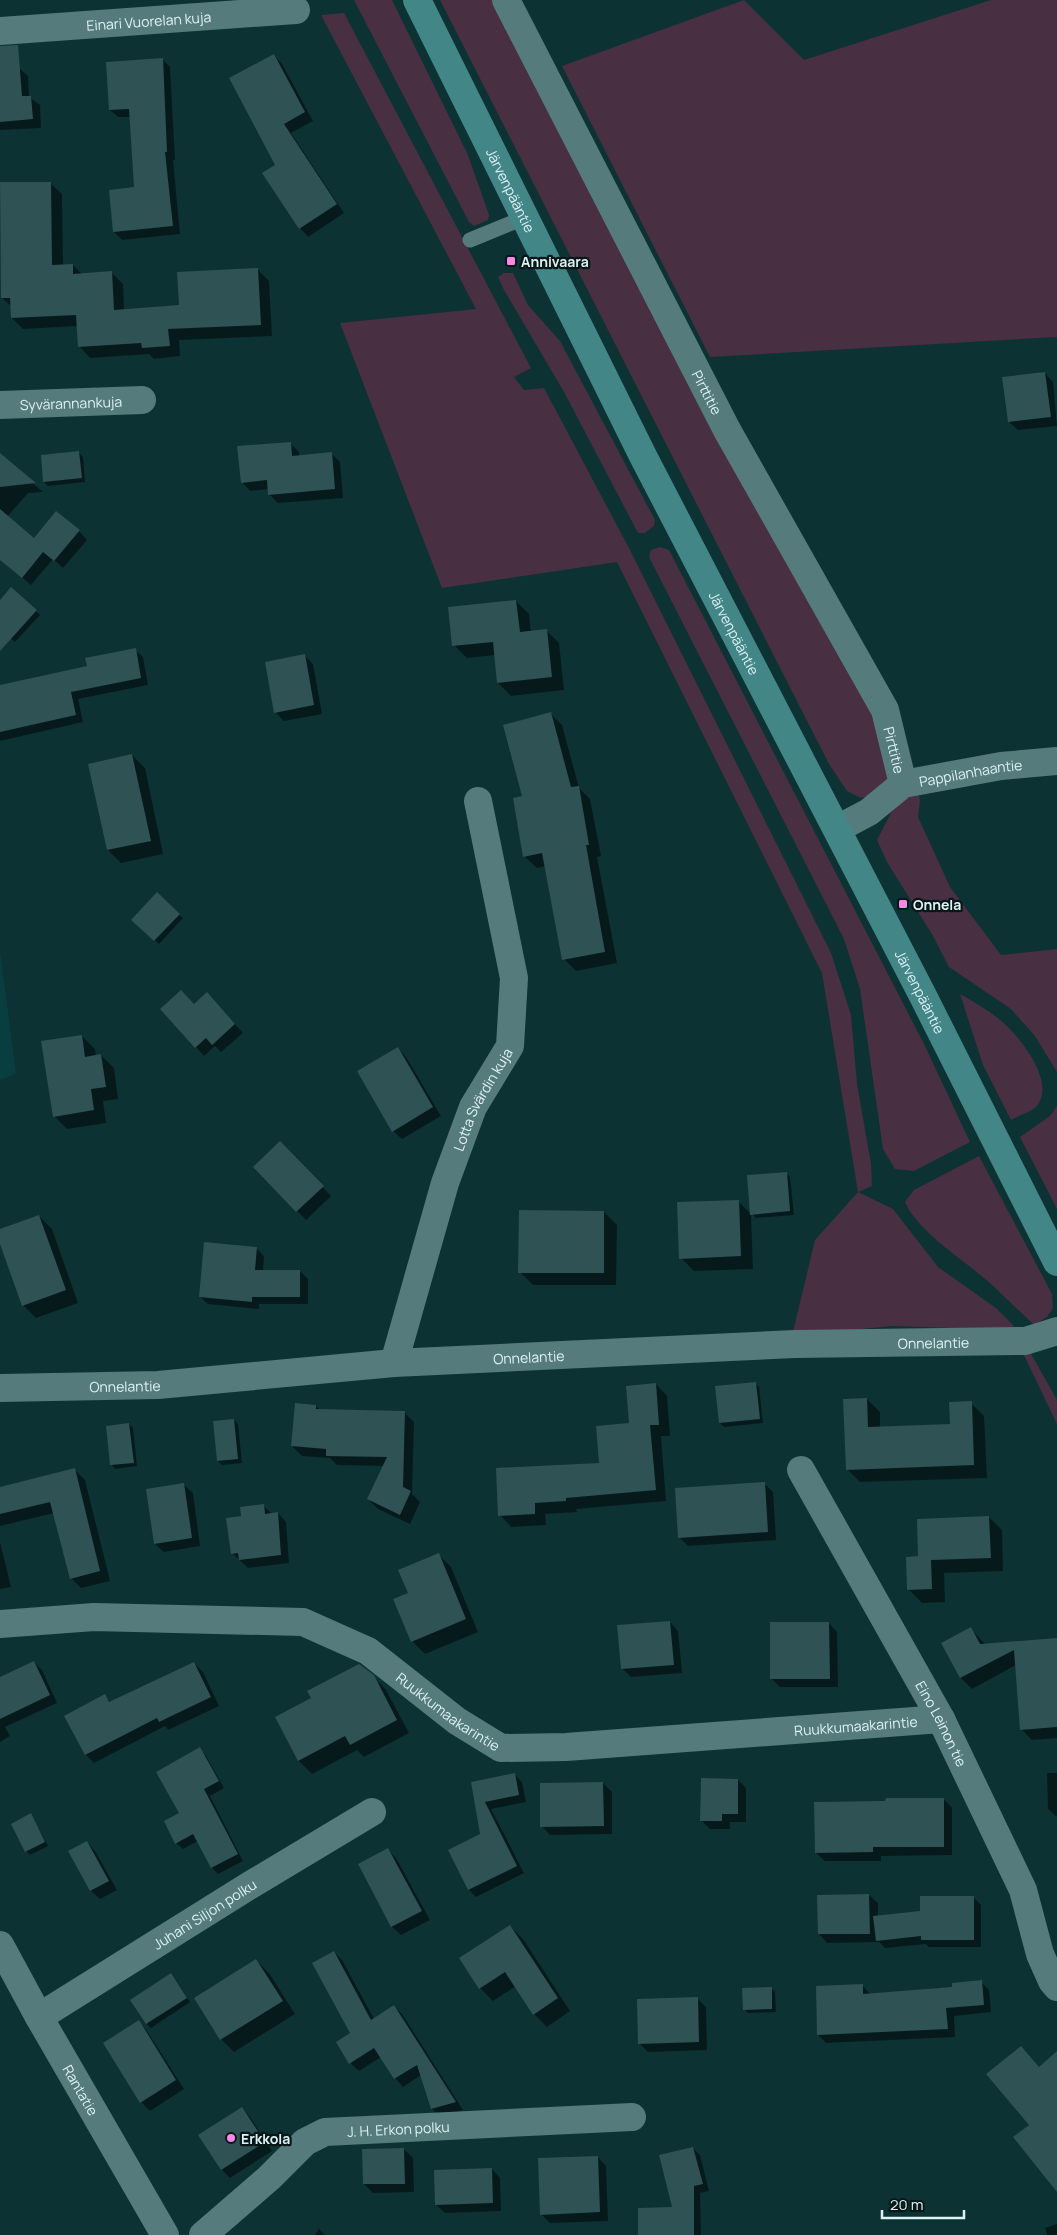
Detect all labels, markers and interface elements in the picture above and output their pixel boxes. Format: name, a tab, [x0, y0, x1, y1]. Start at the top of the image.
street label: Einari Vuorelan kuja	[86, 7, 212, 34]
street label: Järvenpääntie	[482, 145, 540, 235]
place label: Annivaara	[521, 252, 589, 271]
marker: Annivaara	[505, 255, 517, 267]
street label: Pirttitie	[688, 367, 727, 418]
street label: Syvärannankuja	[20, 391, 122, 414]
street label: Järvenpääntie	[705, 588, 764, 678]
street label: Pirttitie	[880, 725, 910, 775]
street label: Pappilanhaantie	[917, 755, 1023, 790]
place label: Onnela	[913, 895, 961, 914]
marker: Onnela	[897, 898, 909, 910]
street label: Järvenpääntie	[891, 946, 950, 1037]
street label: Lotta Svärdin kuja	[448, 1044, 516, 1153]
street label: Onnelantie	[898, 1332, 969, 1352]
street label: Onnelantie	[493, 1345, 565, 1368]
street label: Onnelantie	[89, 1375, 161, 1396]
street label: Ruukkumaakarintie	[393, 1667, 504, 1755]
street label: Eino Leinon tie	[912, 1677, 972, 1769]
street label: Ruukkumaakarintie	[793, 1711, 918, 1739]
street label: Juhani Siljon polku	[149, 1874, 260, 1953]
street label: Rantatie	[59, 2061, 103, 2119]
street label: J. H. Erkon polku	[347, 2116, 450, 2140]
place label: Erkkola	[241, 2129, 290, 2148]
marker: Erkkola	[225, 2132, 237, 2144]
scale bar	[882, 2188, 964, 2220]
text: 20 m	[890, 2194, 923, 2215]

